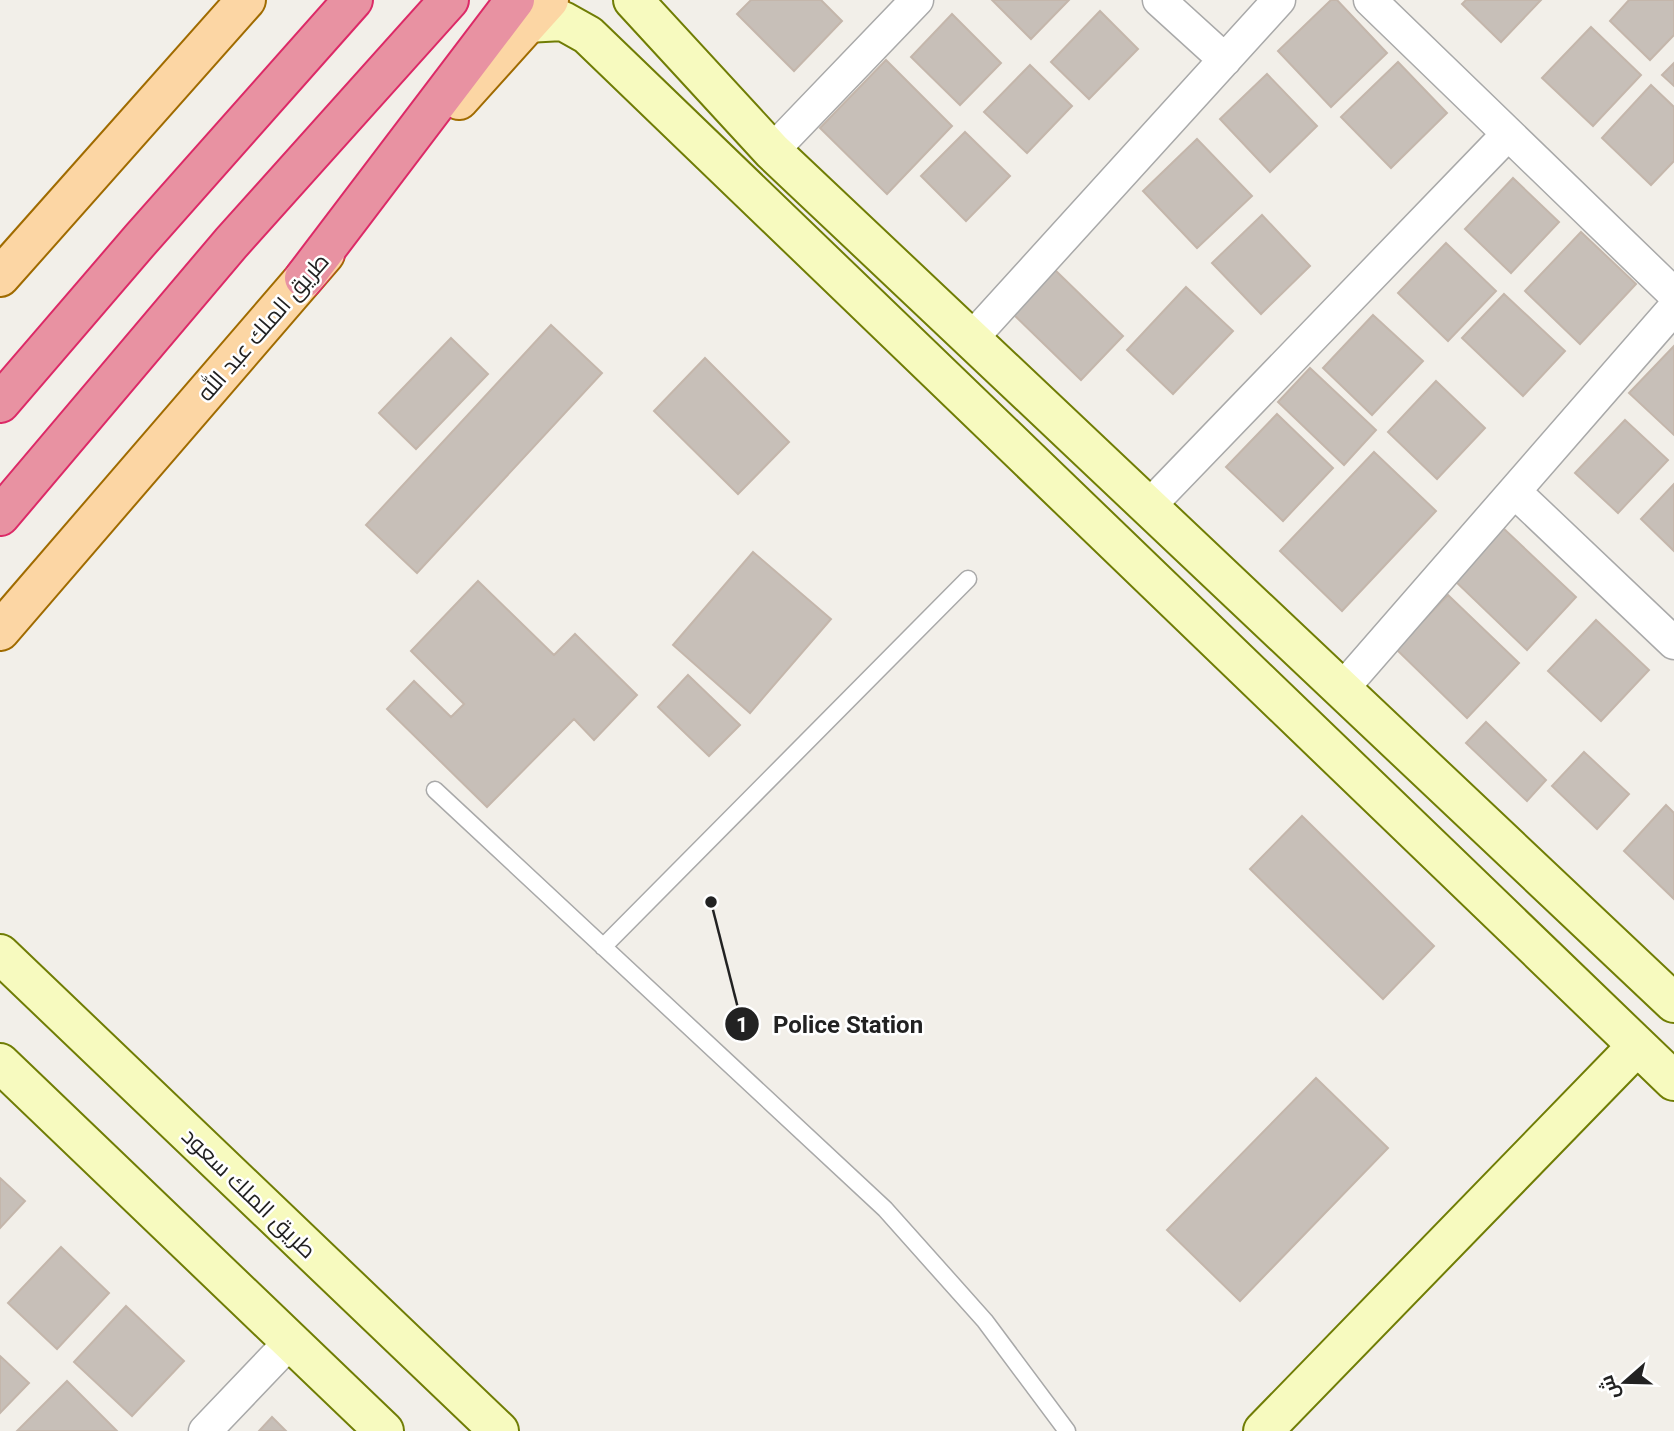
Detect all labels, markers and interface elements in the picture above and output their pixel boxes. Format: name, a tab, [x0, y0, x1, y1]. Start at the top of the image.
street label: طريق الملك عبد الله	[190, 247, 335, 407]
callout: Police Station	[724, 1002, 937, 1047]
text: Police Station	[773, 1011, 923, 1039]
text: 1	[736, 1013, 748, 1037]
street label: طريق الملك سعود	[176, 1123, 321, 1264]
north arrow	[1590, 1347, 1660, 1417]
text: ش	[1595, 1372, 1624, 1403]

